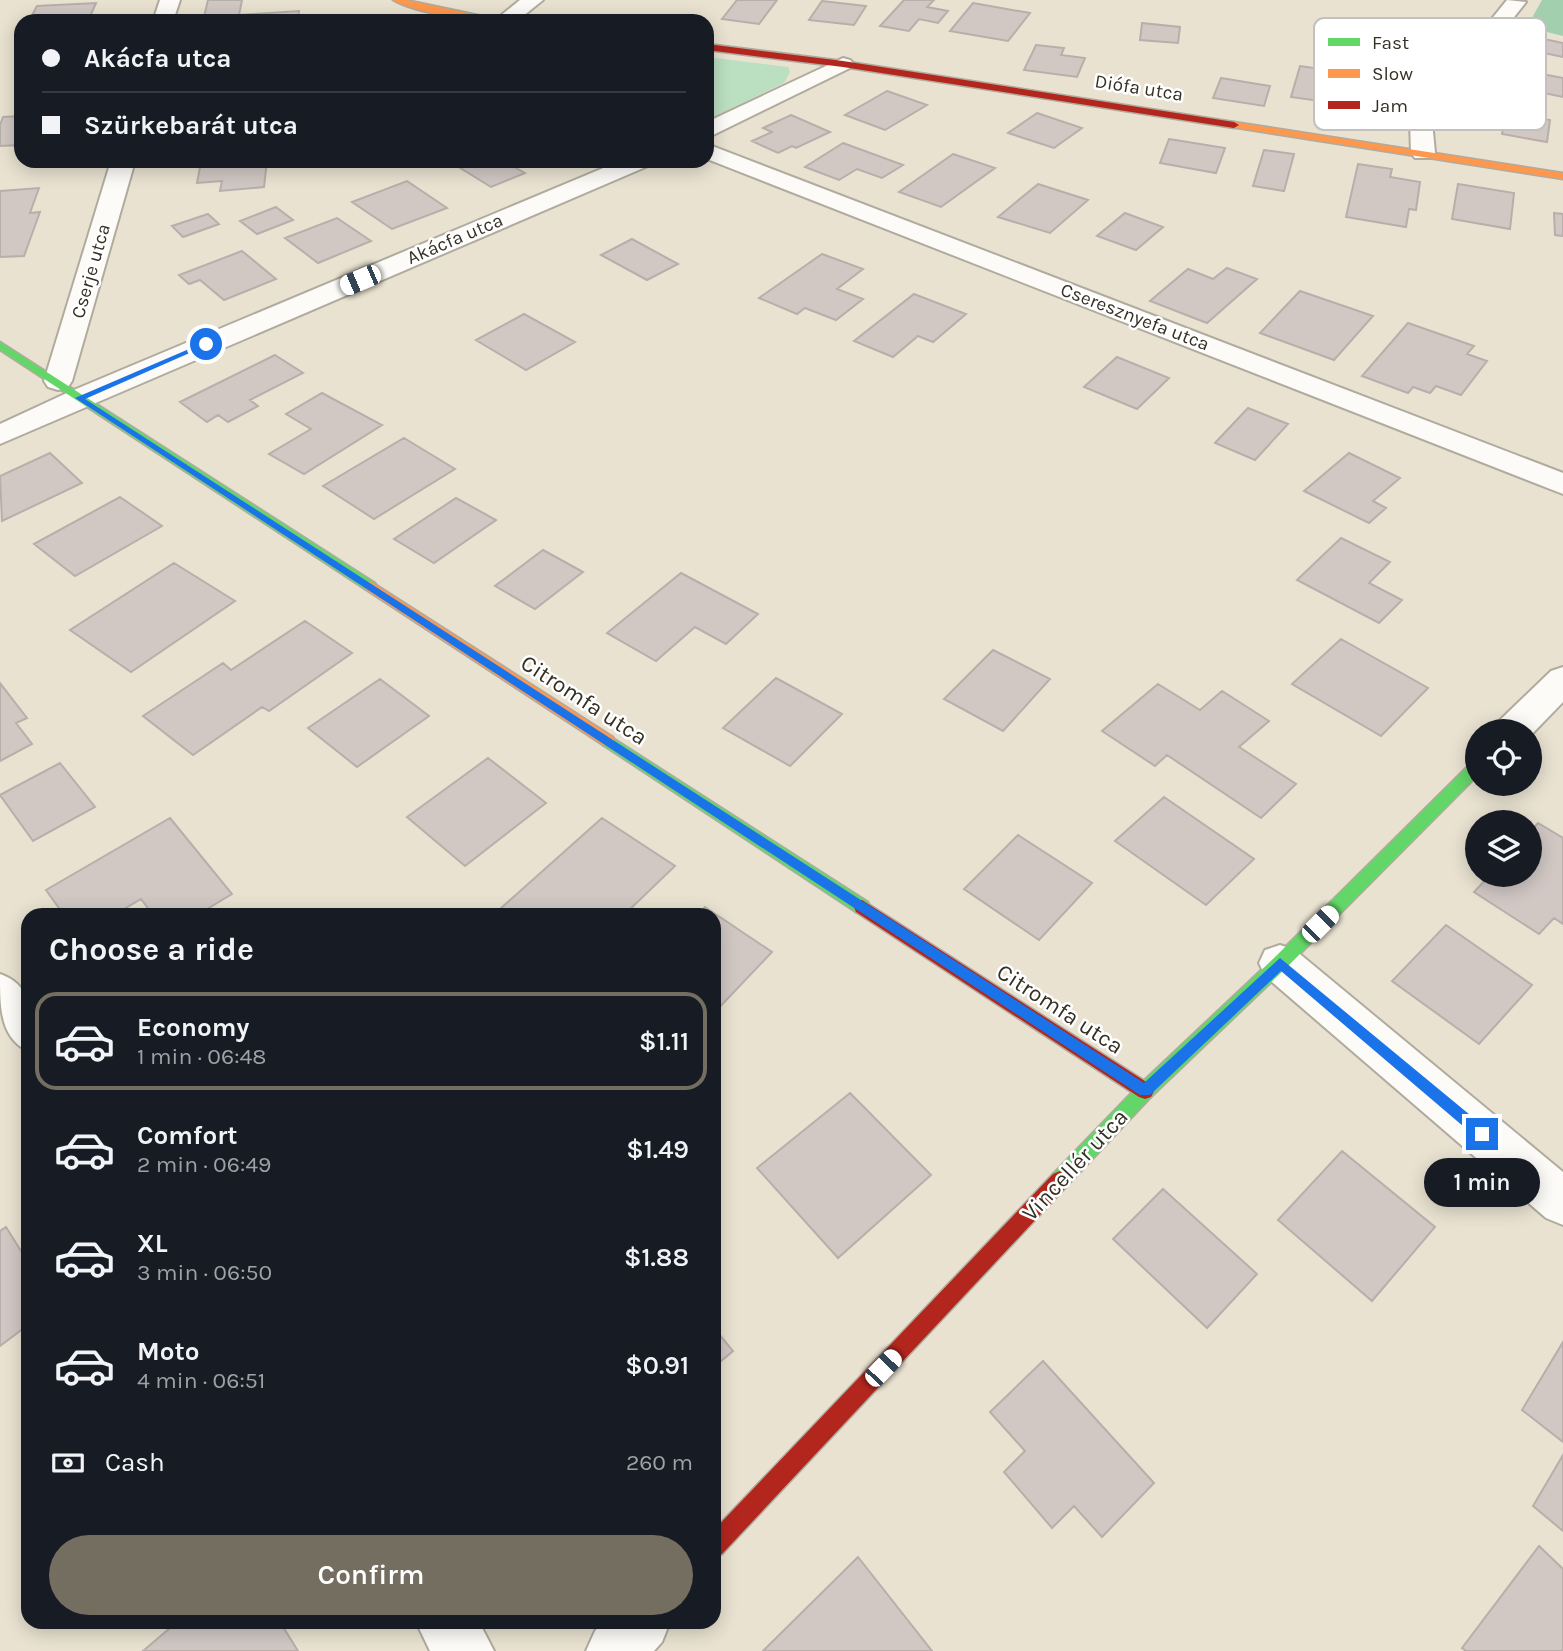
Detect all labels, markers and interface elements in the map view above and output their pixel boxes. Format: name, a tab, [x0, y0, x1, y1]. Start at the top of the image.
legend	[1314, 18, 1546, 130]
text: Fast	[1372, 32, 1409, 54]
text: Akácfa utca	[84, 43, 232, 74]
text: Slow	[1372, 63, 1413, 85]
street label: Diófa utca	[1093, 70, 1185, 106]
text: Jam	[1372, 95, 1408, 117]
text: Szürkebarát utca	[84, 110, 298, 141]
street label: Akácfa utca	[404, 209, 506, 269]
street label: Cserje utca	[67, 221, 115, 321]
car	[337, 262, 384, 298]
street label: Cseresznyefa utca	[1058, 279, 1212, 355]
route start	[190, 328, 222, 360]
street label: Citromfa utca	[516, 649, 652, 751]
map controls	[1465, 719, 1542, 887]
button: locate	[1465, 719, 1542, 796]
button: layers	[1465, 810, 1542, 887]
car	[1298, 902, 1343, 946]
text: Choose a ride	[49, 931, 254, 968]
street label: Citromfa utca	[992, 958, 1128, 1060]
icon: car	[53, 1010, 116, 1073]
text: Economy	[137, 1012, 249, 1043]
text: $1.11	[639, 1026, 689, 1057]
text: 1 min · 06:48	[137, 1043, 266, 1070]
street label: Vincellér utca	[1016, 1104, 1134, 1226]
icon: car	[53, 1118, 116, 1181]
route end	[1466, 1118, 1498, 1150]
text: Comfort	[137, 1120, 238, 1151]
text: $1.49	[626, 1134, 689, 1165]
text: 2 min · 06:49	[137, 1151, 271, 1178]
callout: 1 min	[1424, 1158, 1540, 1208]
text: 1 min	[1453, 1169, 1511, 1196]
icon: car	[53, 1226, 116, 1289]
text: XL	[137, 1228, 168, 1259]
text: $1.88	[624, 1242, 689, 1273]
text: 3 min · 06:50	[137, 1259, 272, 1286]
icon: car	[53, 1334, 116, 1397]
text: Moto	[137, 1336, 199, 1367]
car	[861, 1346, 906, 1390]
text: $0.91	[625, 1350, 689, 1381]
text: 4 min · 06:51	[137, 1367, 265, 1394]
icon: cash	[49, 1444, 87, 1482]
text: Cash	[105, 1447, 165, 1478]
text: 260 m	[626, 1449, 693, 1476]
button: Confirm	[49, 1535, 693, 1615]

